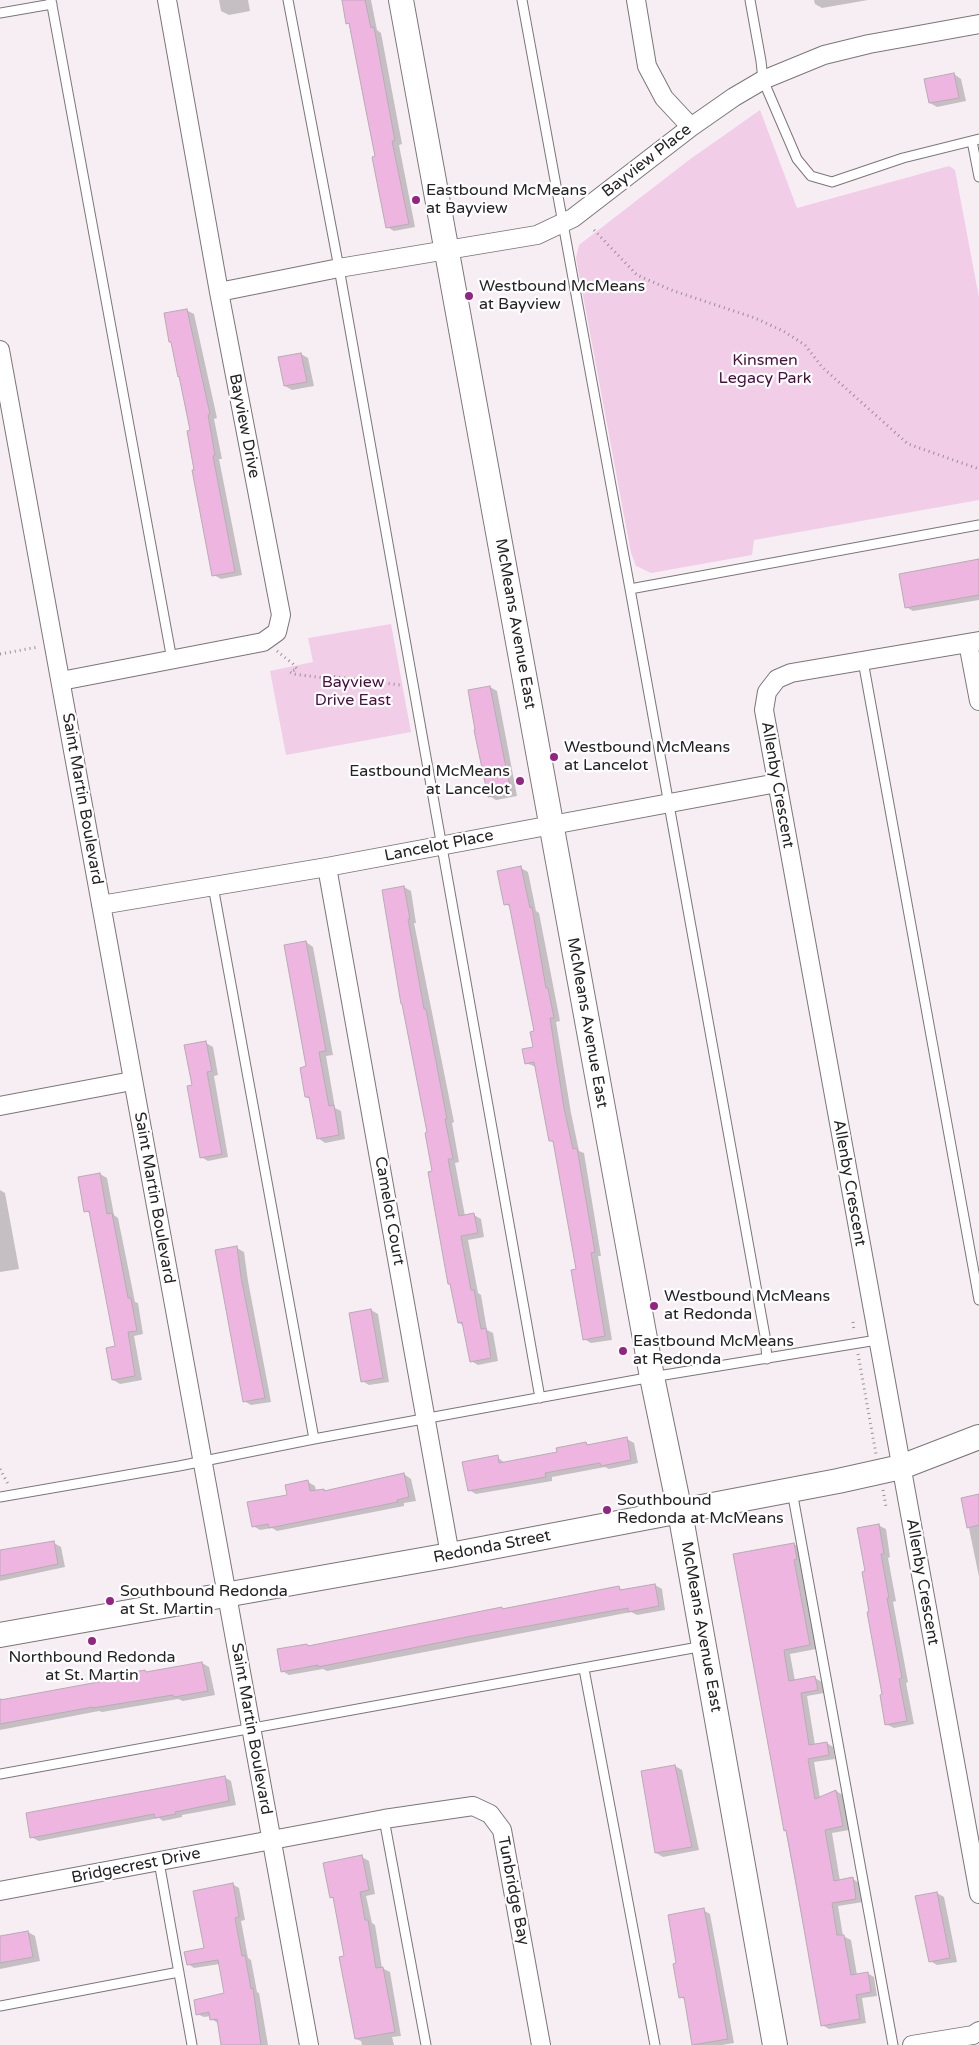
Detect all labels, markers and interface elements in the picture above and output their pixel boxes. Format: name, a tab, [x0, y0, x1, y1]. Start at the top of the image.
street label: Bayview Place	[599, 120, 695, 202]
place label: Eastbound McMeans at Bayview	[426, 181, 587, 219]
marker: Eastbound McMeans at Bayview	[410, 194, 422, 206]
place label: Westbound McMeans at Bayview	[479, 277, 645, 315]
marker: Westbound McMeans at Bayview	[463, 290, 475, 302]
park label: Kinsmen Legacy Park	[719, 351, 811, 389]
street label: Bayview Drive	[224, 372, 264, 480]
street label: McMeans Avenue East	[491, 537, 539, 711]
park label: Bayview Drive East	[315, 673, 391, 711]
street label: Saint Martin Boulevard	[57, 712, 107, 886]
street label: Allenby Crescent	[756, 720, 798, 850]
place label: Westbound McMeans at Lancelot	[564, 738, 730, 776]
marker: Westbound McMeans at Lancelot	[548, 751, 560, 763]
place label: Eastbound McMeans at Lancelot	[349, 762, 510, 800]
marker: Eastbound McMeans at Lancelot	[514, 775, 526, 787]
street label: Lancelot Place	[383, 826, 495, 866]
street label: McMeans Avenue East	[563, 936, 611, 1110]
street label: Saint Martin Boulevard	[129, 1111, 179, 1285]
street label: Allenby Crescent	[828, 1118, 870, 1248]
street label: Camelot Court	[370, 1155, 408, 1267]
place label: Westbound McMeans at Redonda	[664, 1287, 830, 1325]
marker: Westbound McMeans at Redonda	[648, 1300, 660, 1312]
place label: Eastbound McMeans at Redonda	[633, 1332, 794, 1370]
marker: Eastbound McMeans at Redonda	[617, 1345, 629, 1357]
place label: Southbound Redonda at McMeans	[617, 1491, 784, 1529]
marker: Southbound Redonda at McMeans	[601, 1504, 613, 1516]
street label: Allenby Crescent	[901, 1517, 943, 1647]
street label: Redonda Street	[432, 1526, 552, 1568]
street label: McMeans Avenue East	[677, 1540, 725, 1714]
place label: Southbound Redonda at St. Martin	[120, 1582, 288, 1620]
marker: Southbound Redonda at St. Martin	[104, 1595, 116, 1607]
marker: Northbound Redonda at St. Martin	[86, 1635, 98, 1647]
street label: Saint Martin Boulevard	[226, 1642, 276, 1816]
place label: Northbound Redonda at St. Martin	[8, 1648, 176, 1686]
street label: Tunbridge Bay	[493, 1835, 533, 1947]
street label: Bridgecrest Drive	[70, 1844, 202, 1888]

